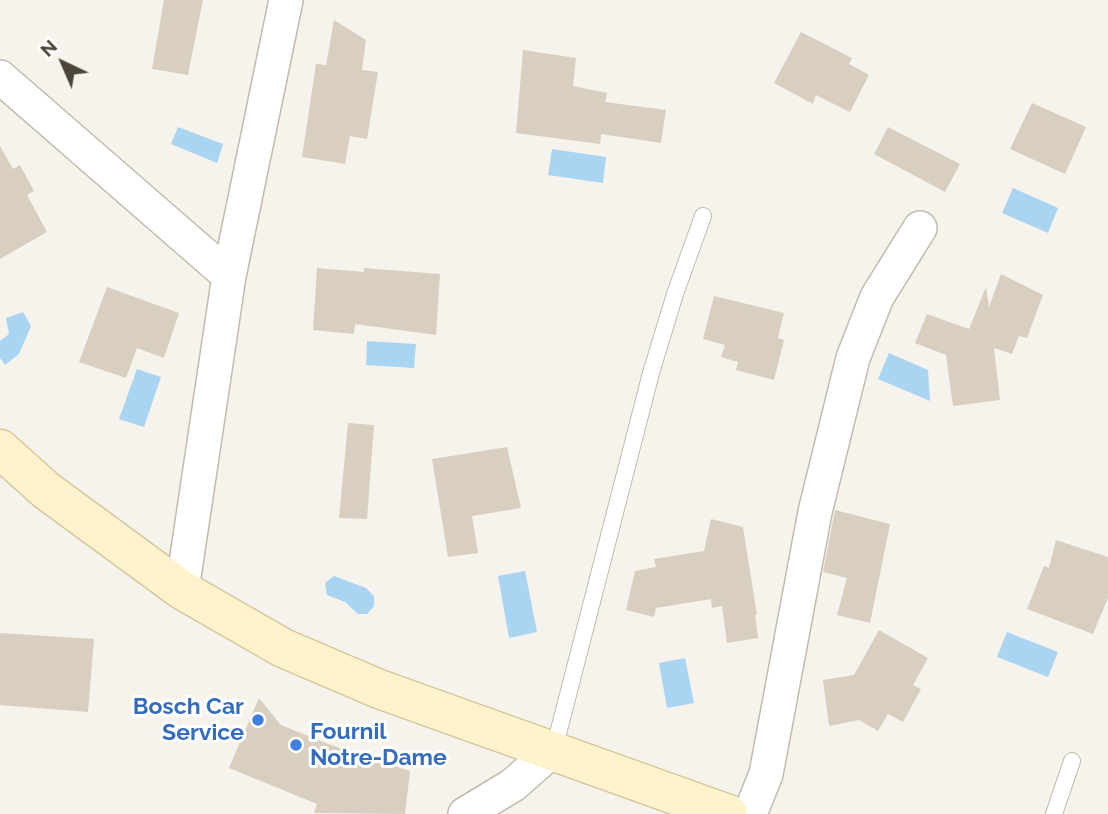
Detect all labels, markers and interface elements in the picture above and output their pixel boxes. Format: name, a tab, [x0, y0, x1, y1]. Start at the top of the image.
north arrow	[28, 28, 98, 98]
text: N	[36, 35, 61, 61]
place label: Bosch Car Service	[133, 693, 244, 747]
marker: Bosch Car Service	[250, 712, 266, 728]
place label: Fournil Notre-Dame	[310, 718, 447, 772]
marker: Fournil Notre-Dame	[288, 737, 304, 753]

